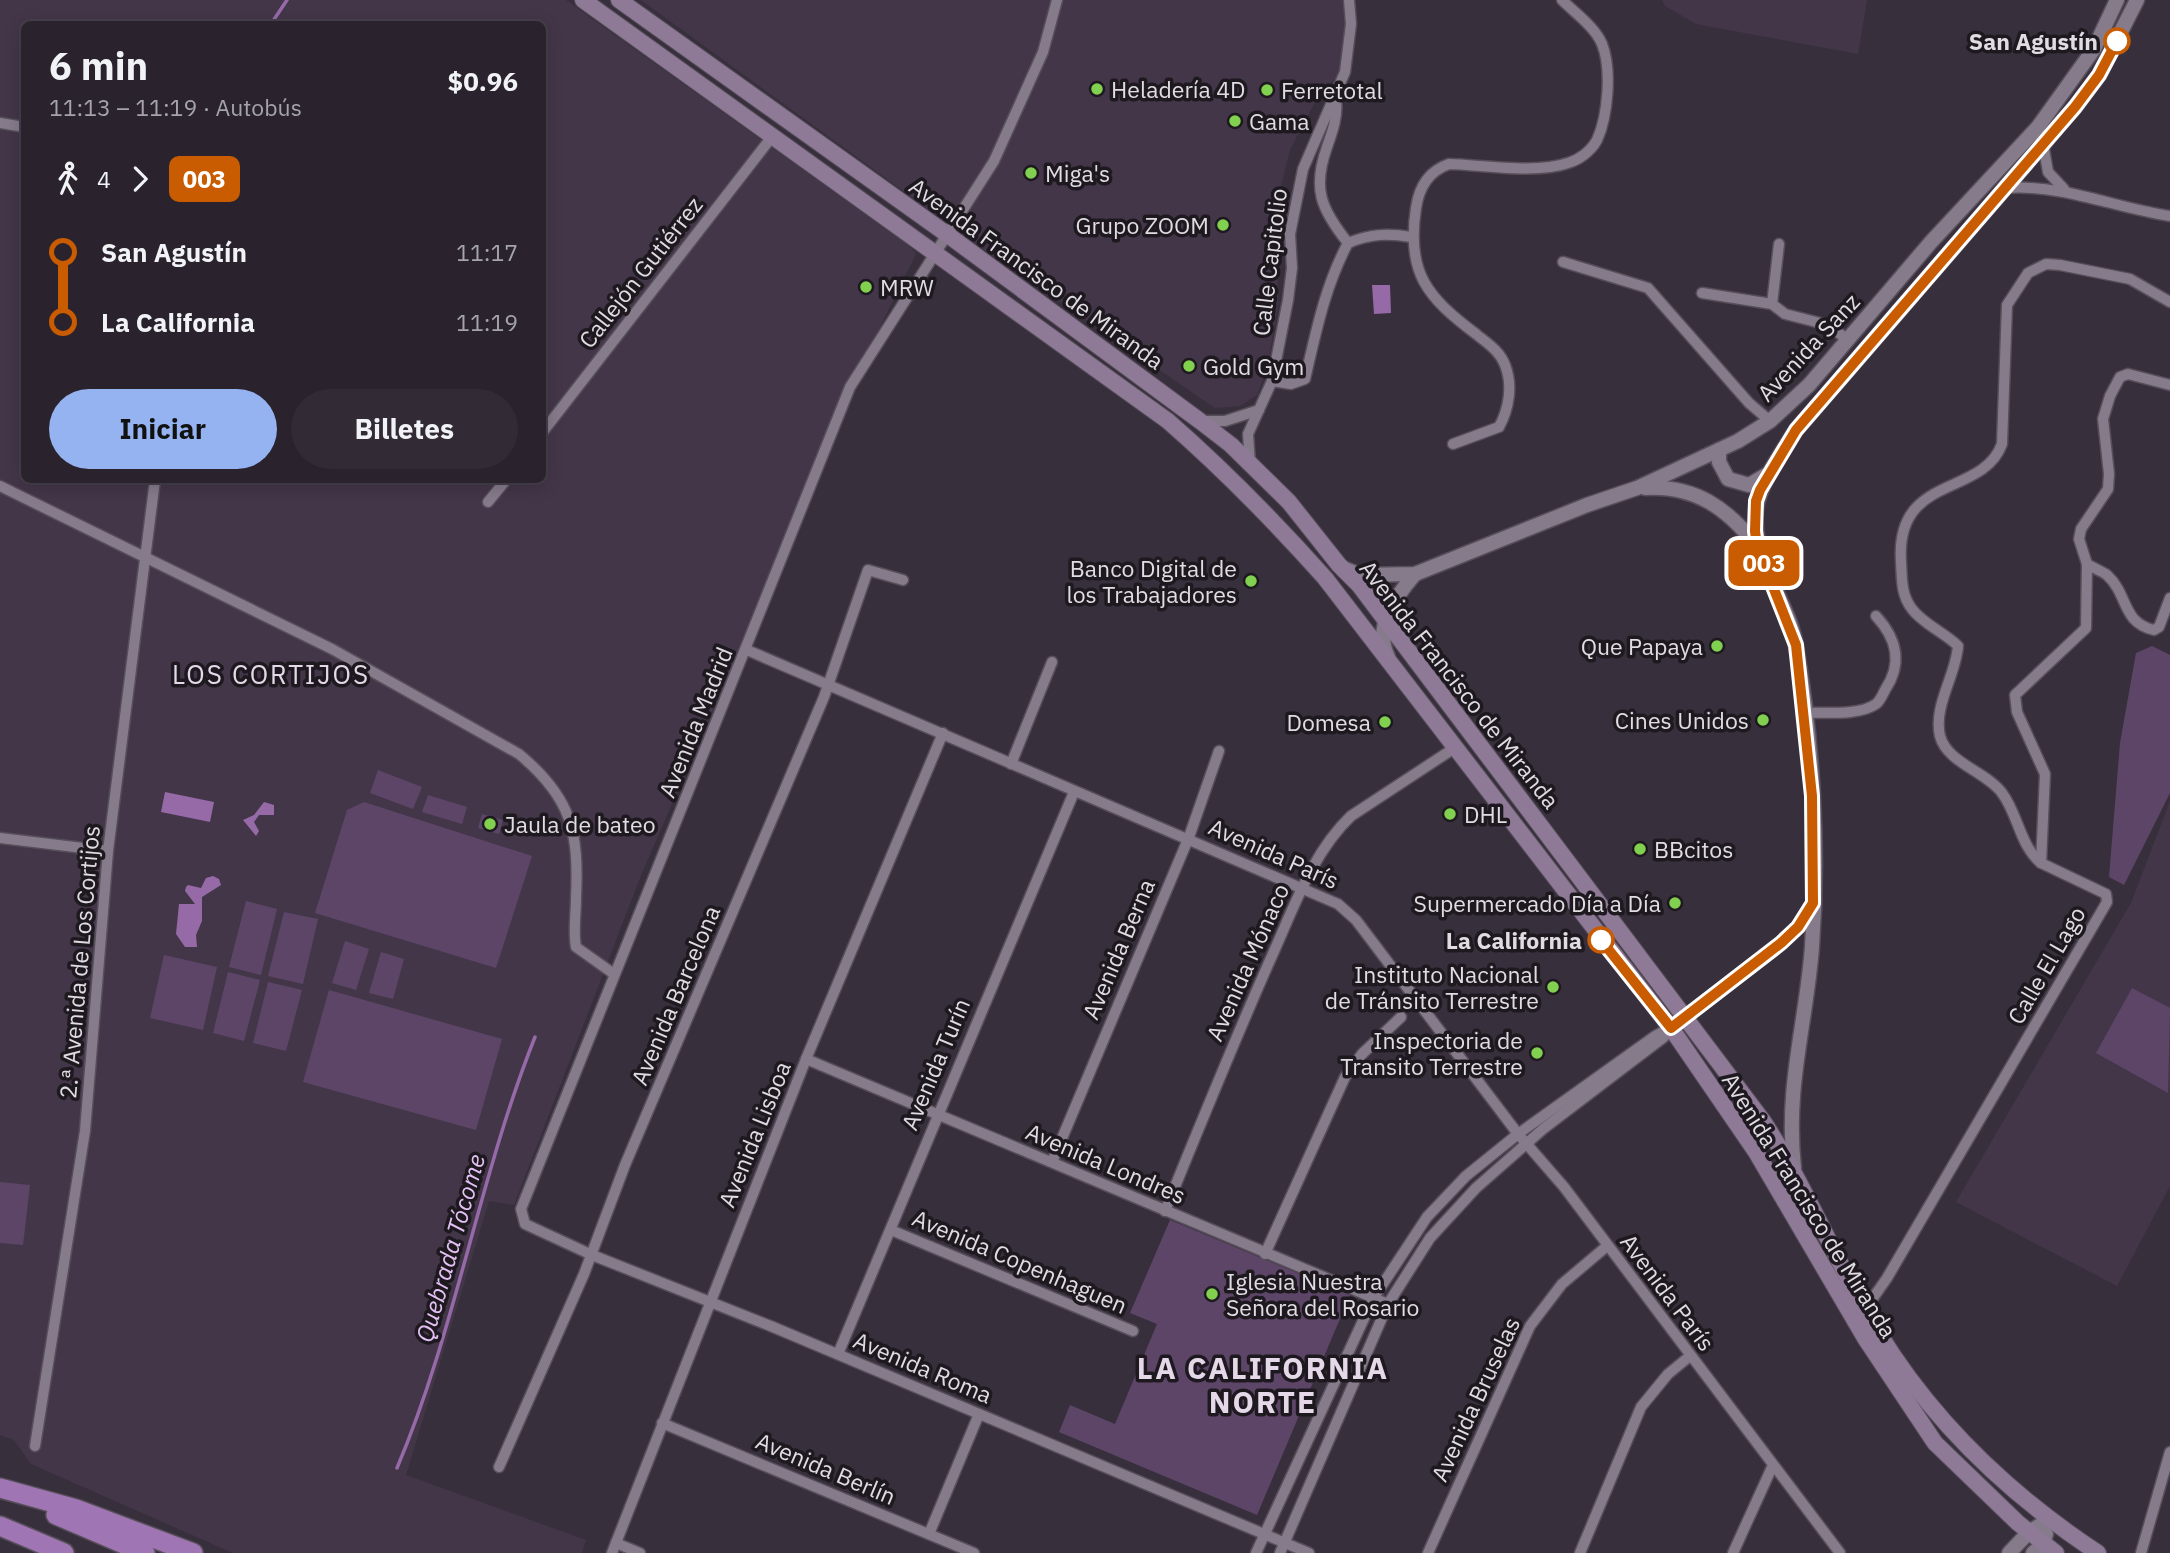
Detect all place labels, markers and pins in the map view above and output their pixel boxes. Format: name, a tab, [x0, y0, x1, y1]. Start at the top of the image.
place label: San Agustín	[1969, 26, 2098, 56]
marker: San Agustín	[2104, 28, 2130, 54]
place label: Heladería 4D	[1111, 74, 1246, 104]
place label: Ferretotal	[1281, 75, 1383, 105]
marker: Heladería 4D	[1089, 81, 1105, 97]
marker: Ferretotal	[1259, 82, 1275, 98]
place label: Gama	[1249, 106, 1310, 136]
marker: Gama	[1227, 113, 1243, 129]
place label: Miga's	[1045, 158, 1110, 188]
marker: Miga's	[1023, 165, 1039, 181]
place label: Grupo ZOOM	[1076, 210, 1209, 240]
marker: Grupo ZOOM	[1215, 217, 1231, 233]
place label: MRW	[880, 272, 934, 302]
marker: MRW	[858, 279, 874, 295]
place label: Gold Gym	[1203, 351, 1304, 381]
marker: Gold Gym	[1181, 358, 1197, 374]
place label: Banco Digital de los Trabajadores	[1066, 553, 1237, 609]
marker: Banco Digital de los Trabajadores	[1243, 573, 1259, 589]
place label: Que Papaya	[1581, 631, 1703, 661]
marker: Que Papaya	[1709, 638, 1725, 654]
place label: Cines Unidos	[1615, 705, 1749, 735]
place label: Domesa	[1286, 707, 1371, 737]
marker: Cines Unidos	[1755, 712, 1771, 728]
marker: Domesa	[1377, 714, 1393, 730]
place label: DHL	[1464, 799, 1507, 829]
marker: DHL	[1442, 806, 1458, 822]
place label: Jaula de bateo	[504, 809, 656, 839]
marker: Jaula de bateo	[482, 816, 498, 832]
place label: BBcitos	[1654, 834, 1733, 864]
marker: BBcitos	[1632, 841, 1648, 857]
place label: Supermercado Día a Día	[1414, 888, 1661, 918]
marker: Supermercado Día a Día	[1667, 895, 1683, 911]
place label: La California	[1446, 925, 1582, 955]
marker: La California	[1588, 927, 1614, 953]
place label: Instituto Nacional de Tránsito Terrestre	[1325, 959, 1539, 1015]
marker: Instituto Nacional de Tránsito Terrestre	[1545, 979, 1561, 995]
place label: Inspectoria de Transito Terrestre	[1340, 1025, 1523, 1081]
marker: Inspectoria de Transito Terrestre	[1529, 1045, 1545, 1061]
place label: Iglesia Nuestra Señora del Rosario	[1226, 1266, 1419, 1322]
marker: Iglesia Nuestra Señora del Rosario	[1204, 1286, 1220, 1302]

